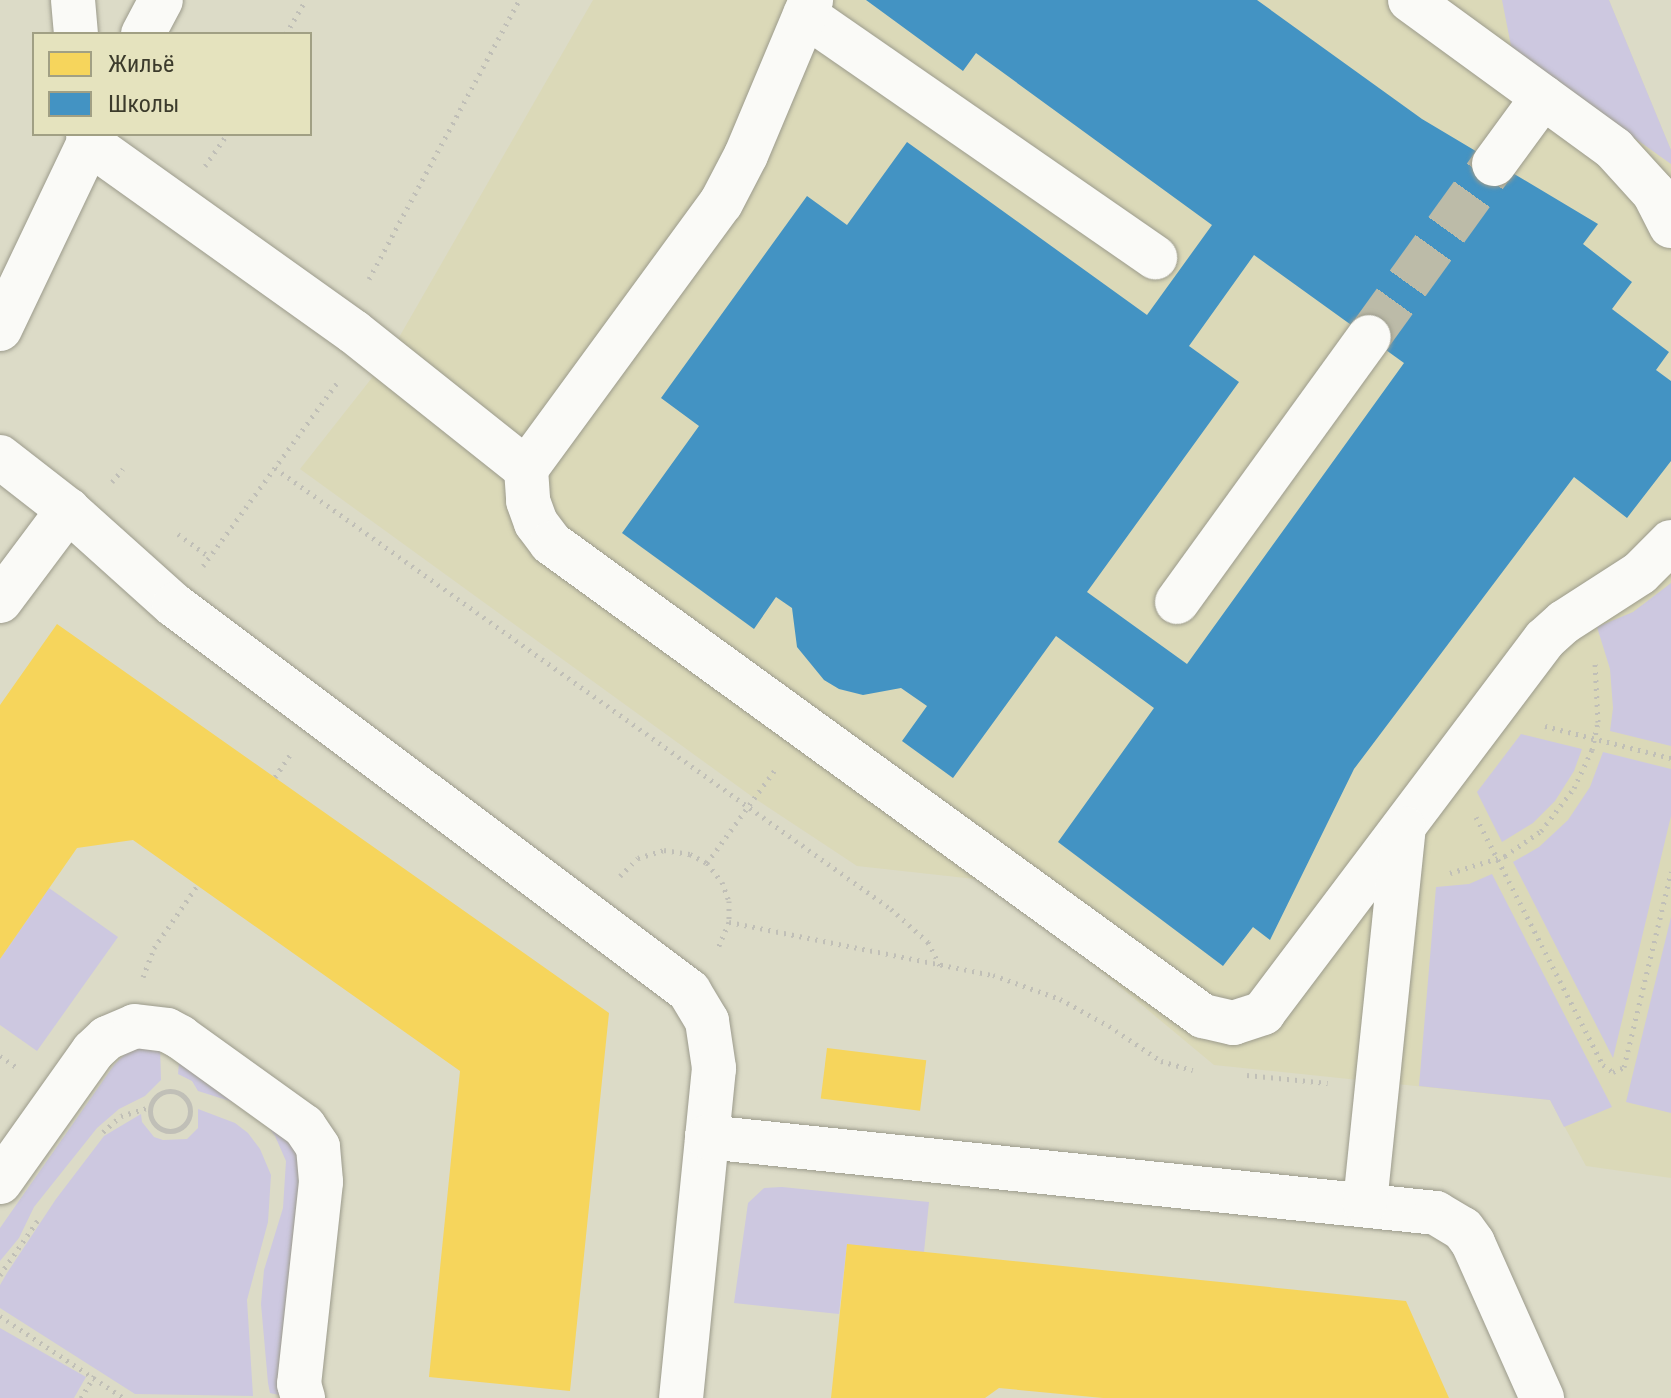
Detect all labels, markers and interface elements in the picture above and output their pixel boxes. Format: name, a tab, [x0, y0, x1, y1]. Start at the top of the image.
legend	[32, 32, 312, 136]
text: Жильё	[108, 50, 174, 78]
text: Школы	[108, 90, 179, 118]

